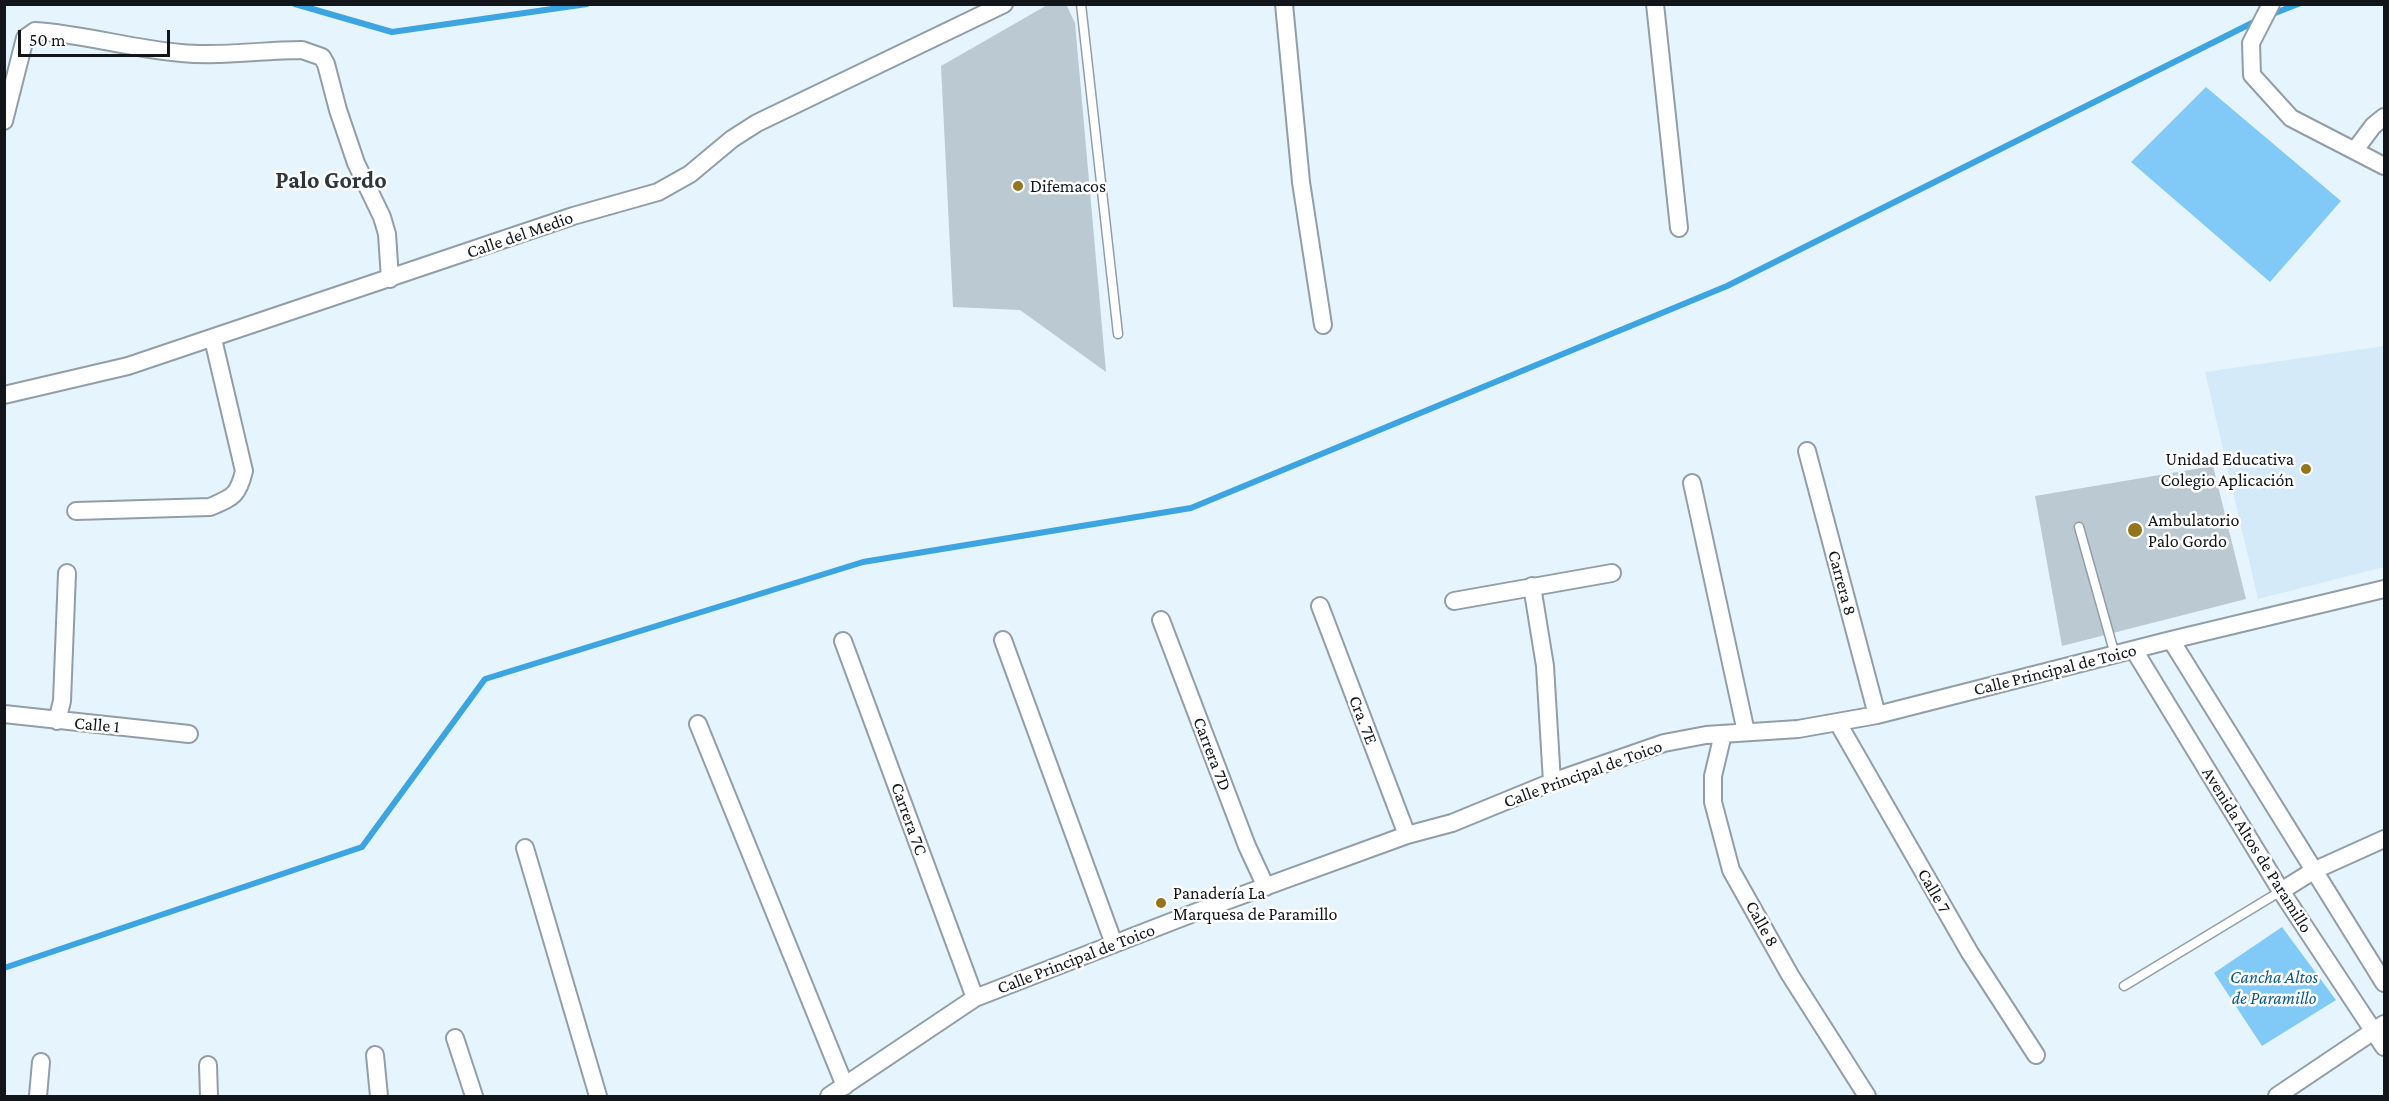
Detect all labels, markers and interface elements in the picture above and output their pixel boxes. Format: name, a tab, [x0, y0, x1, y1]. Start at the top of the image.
scale bar	[21, 18, 172, 56]
text: 50 m	[29, 30, 66, 50]
district label: Palo Gordo	[275, 167, 387, 195]
place label: Difemacos	[1030, 175, 1106, 197]
marker: Difemacos	[1011, 179, 1025, 193]
street label: Calle del Medio	[464, 207, 576, 263]
place label: Unidad Educativa Colegio Aplicación	[2160, 448, 2294, 490]
marker: Unidad Educativa Colegio Aplicación	[2299, 462, 2313, 476]
place label: Ambulatorio Palo Gordo	[2148, 509, 2239, 552]
marker: Ambulatorio Palo Gordo	[2126, 521, 2144, 539]
street label: Carrera 8	[1823, 548, 1861, 618]
street label: Calle Principal de Toico	[1971, 639, 2139, 701]
street label: Cra. 7E	[1344, 693, 1382, 747]
street label: Calle 1	[73, 712, 121, 738]
street label: Carrera 7D	[1188, 714, 1236, 794]
street label: Calle Principal de Toico	[1501, 735, 1665, 813]
street label: Avenida Altos de Paramillo	[2197, 763, 2317, 937]
street label: Carrera 7C	[886, 780, 932, 858]
street label: Calle 7	[1913, 865, 1955, 917]
place label: Panadería La Marquesa de Paramillo	[1173, 882, 1338, 924]
marker: Panadería La Marquesa de Paramillo	[1154, 896, 1168, 910]
street label: Calle 8	[1741, 897, 1783, 951]
street label: Calle Principal de Toico	[994, 919, 1158, 999]
park label: Cancha Altos de Paramillo	[2230, 966, 2318, 1008]

